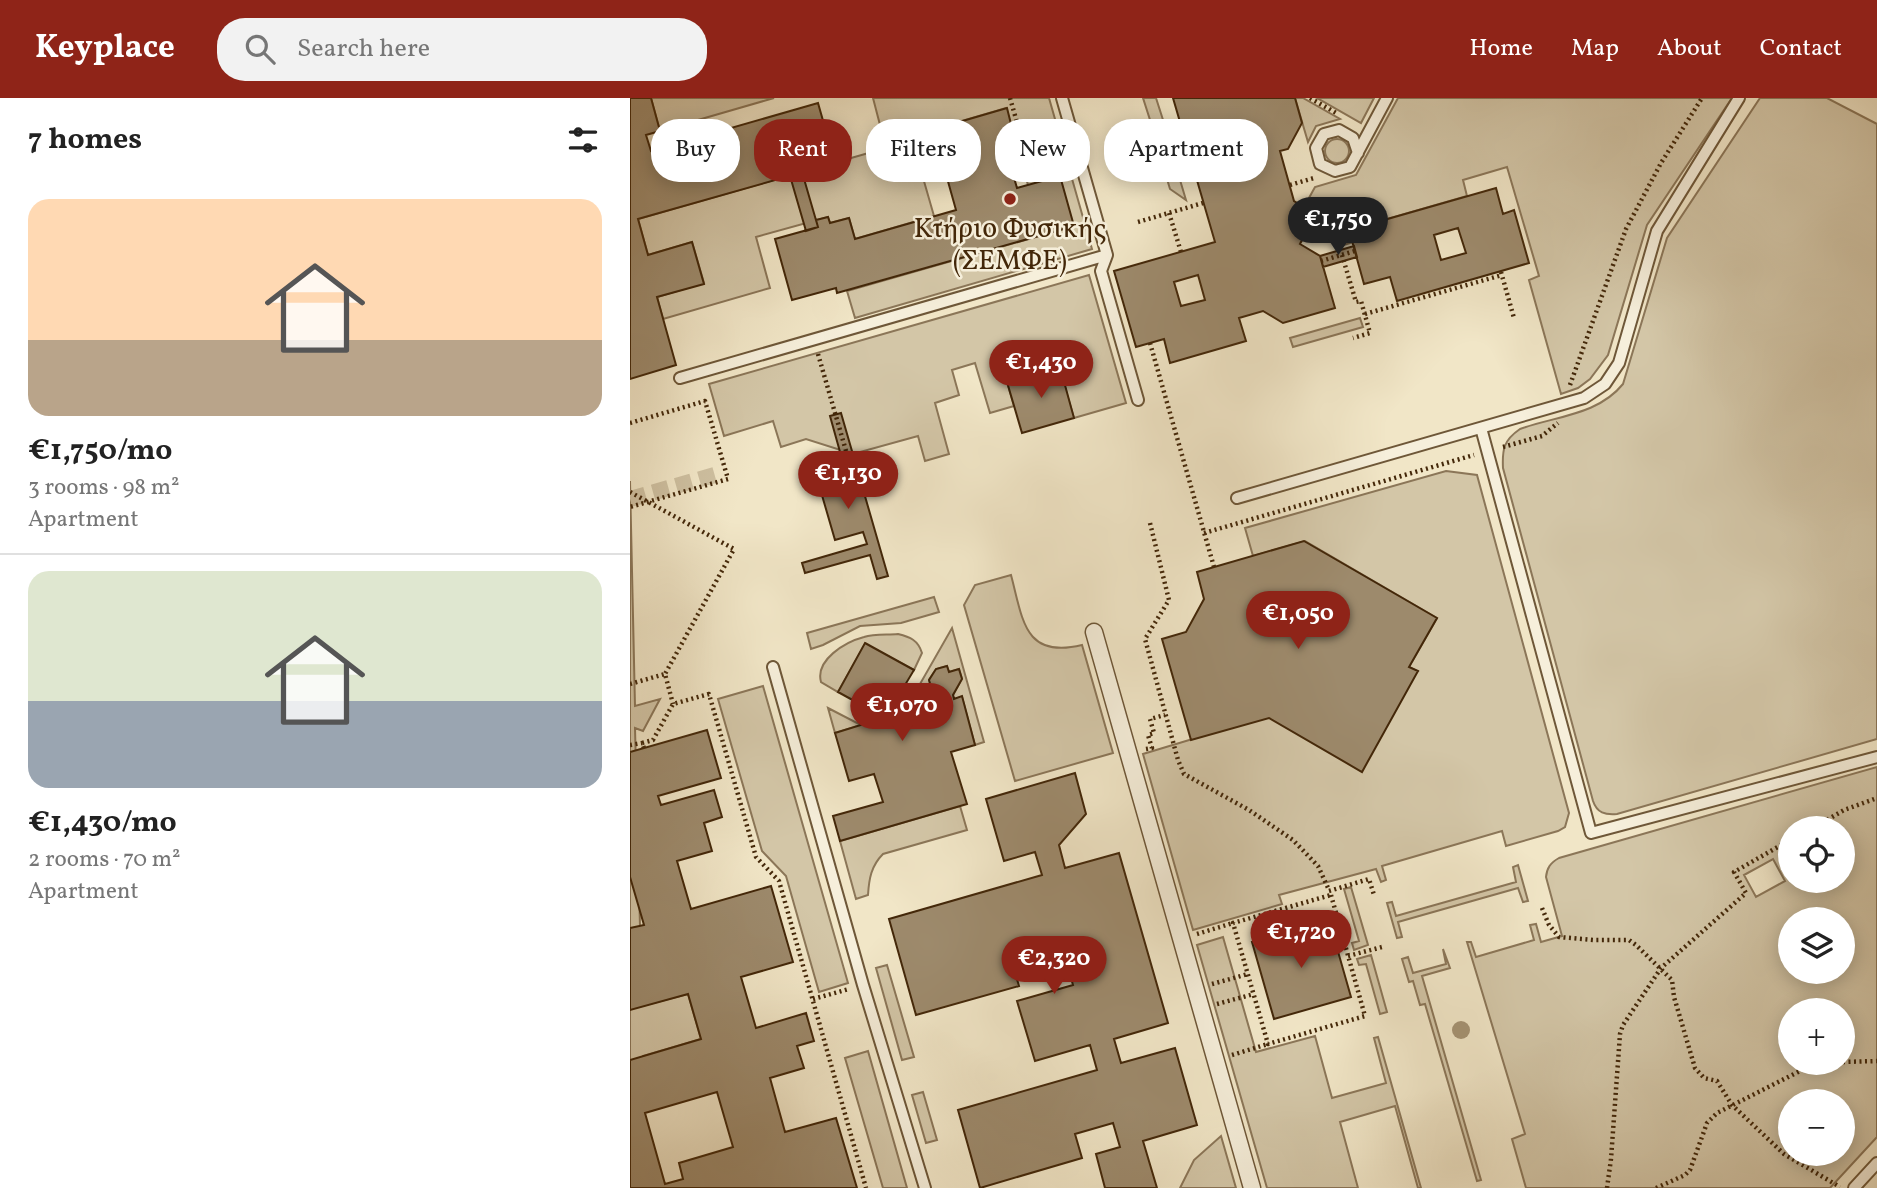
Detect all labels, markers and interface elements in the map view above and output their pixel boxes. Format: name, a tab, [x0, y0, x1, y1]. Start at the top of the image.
search box	[217, 18, 707, 81]
text: Keyplace	[35, 26, 175, 72]
icon: search	[241, 30, 279, 68]
text: Search here	[297, 31, 430, 67]
text: Home	[1469, 32, 1533, 66]
text: Map	[1571, 32, 1619, 66]
text: About	[1657, 32, 1722, 66]
text: Contact	[1760, 32, 1842, 66]
text: 7 homes	[28, 119, 142, 161]
chip: Buy	[651, 119, 740, 182]
chip: Rent	[754, 119, 852, 182]
chip: Filters	[866, 119, 981, 182]
chip: New	[995, 119, 1090, 182]
chip: Apartment	[1104, 119, 1268, 182]
icon: filters	[564, 121, 602, 159]
marker: Κτήριο Φυσικής (ΣΕΜΦΕ)	[1002, 191, 1018, 207]
pin: €1,750	[1281, 198, 1395, 257]
text: €1,750	[1304, 204, 1372, 236]
place label: Κτήριο Φυσικής (ΣΕΜΦΕ)	[914, 210, 1106, 281]
icon: home	[252, 245, 378, 371]
pin: €1,430	[984, 341, 1098, 400]
text: €1,430	[1005, 347, 1077, 379]
text: €1,750/mo	[28, 430, 172, 472]
pin: €1,130	[791, 452, 905, 511]
text: €1,130	[814, 458, 882, 490]
text: 3 rooms · 98 m²	[28, 472, 180, 504]
text: Apartment	[28, 504, 139, 536]
pin: €1,050	[1241, 592, 1355, 651]
text: €1,050	[1262, 598, 1334, 630]
icon: home	[252, 617, 378, 743]
pin: €1,070	[845, 684, 959, 743]
text: €1,070	[866, 690, 938, 722]
text: €1,430/mo	[28, 802, 177, 844]
map controls	[1778, 816, 1855, 1166]
button: locate	[1778, 816, 1855, 893]
text: 2 rooms · 70 m²	[28, 844, 181, 876]
text: Apartment	[28, 876, 139, 908]
button: layers	[1778, 907, 1855, 984]
pin: €1,720	[1244, 910, 1358, 970]
text: €1,720	[1267, 917, 1335, 949]
pin: €2,320	[997, 936, 1111, 996]
text: €2,320	[1018, 943, 1090, 975]
button: +	[1778, 998, 1855, 1075]
button: −	[1778, 1089, 1855, 1166]

